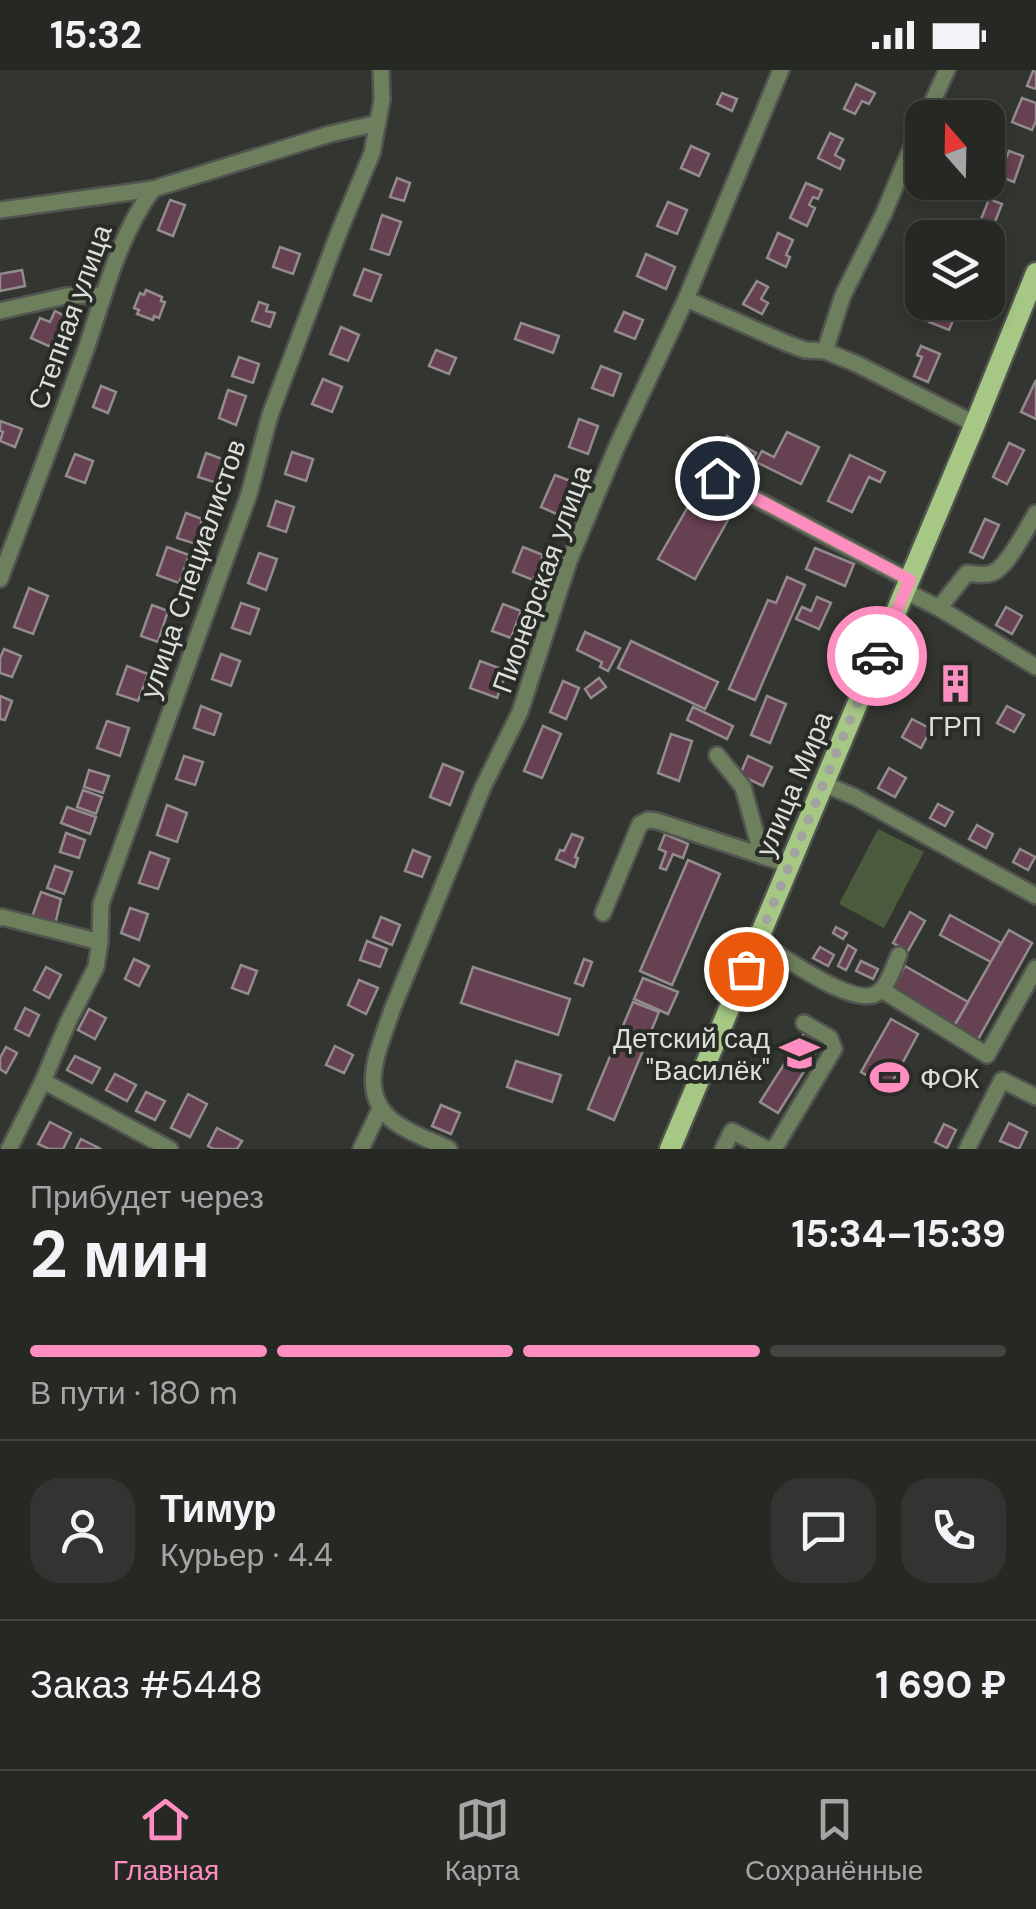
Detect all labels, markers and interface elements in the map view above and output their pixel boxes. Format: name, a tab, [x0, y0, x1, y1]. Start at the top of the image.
text: 15:32	[50, 10, 142, 60]
north arrow	[905, 100, 1005, 200]
map controls	[905, 100, 1005, 320]
street label: Степная улица	[19, 219, 121, 415]
button: layers	[905, 220, 1005, 320]
street label: улица Специалистов	[131, 435, 255, 703]
pin	[675, 436, 760, 521]
icon: home	[690, 451, 745, 506]
street label: Пионерская улица	[484, 460, 601, 698]
courier	[827, 606, 927, 706]
icon: car	[850, 629, 905, 684]
building icon: ГРП	[934, 662, 976, 704]
street label: улица Мира	[747, 705, 841, 862]
place label: ГРП	[928, 708, 982, 745]
pin	[704, 927, 789, 1012]
icon: bag	[719, 942, 774, 997]
place label: Детский сад "Василёк"	[613, 1020, 770, 1089]
school or university icon: Детский сад "Василёк"	[779, 1033, 821, 1075]
sports icon: ФОК	[869, 1057, 911, 1099]
place label: ФОК	[920, 1060, 980, 1097]
text: Прибудет через	[30, 1176, 264, 1218]
text: 15:34–15:39	[792, 1209, 1006, 1259]
text: 2 мин	[30, 1213, 210, 1297]
text: В пути · 180 m	[30, 1372, 237, 1414]
button: person	[30, 1478, 135, 1583]
button: chat	[771, 1478, 876, 1583]
button: phone	[901, 1478, 1006, 1583]
text: Тимур	[160, 1484, 277, 1534]
text: Курьер · 4.4	[160, 1534, 333, 1576]
text: Заказ #5448	[30, 1660, 263, 1710]
text: 1 690 ₽	[875, 1660, 1006, 1710]
tab: Главная	[113, 1792, 219, 1889]
tab: Карта	[445, 1792, 520, 1889]
tab: Сохранённые	[745, 1792, 923, 1889]

